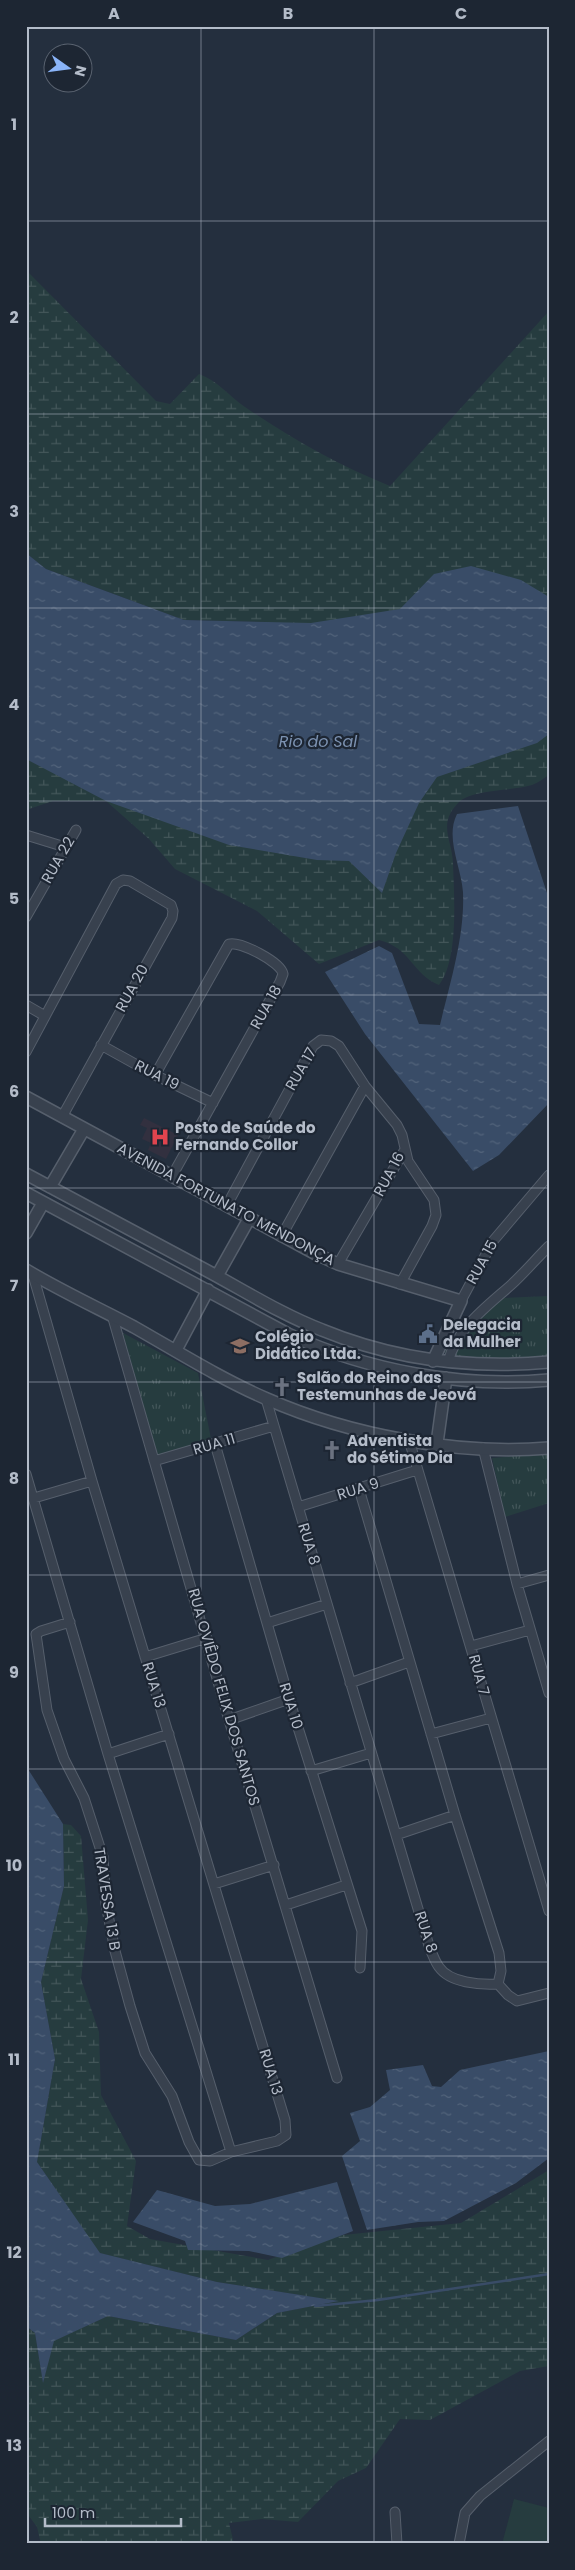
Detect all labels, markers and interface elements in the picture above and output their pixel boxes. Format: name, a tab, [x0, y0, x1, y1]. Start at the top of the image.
text: A	[108, 2, 120, 25]
text: B	[283, 2, 293, 25]
text: C	[455, 2, 467, 25]
north arrow	[42, 42, 92, 92]
text: N	[70, 64, 92, 79]
text: 1	[11, 113, 17, 136]
text: 2	[9, 306, 19, 329]
text: 3	[9, 500, 19, 523]
text: 4	[9, 693, 20, 716]
water label: Rio do Sal	[279, 730, 357, 753]
street label: RUA 22	[36, 833, 79, 887]
text: 5	[9, 887, 19, 910]
street label: RUA 20	[110, 960, 153, 1015]
street label: RUA 18	[245, 981, 286, 1033]
street label: RUA 17	[280, 1043, 321, 1094]
street label: RUA 19	[131, 1054, 183, 1095]
text: 6	[9, 1080, 19, 1103]
place label: Posto de Saúde do Fernando Collor	[175, 1117, 316, 1155]
hospital icon: Posto de Saúde do Fernando Collor	[149, 1126, 171, 1148]
street label: AVENIDA FORTUNATO MENDONÇA	[114, 1137, 339, 1270]
street label: RUA 16	[368, 1148, 409, 1200]
street label: RUA 15	[461, 1236, 502, 1288]
text: 7	[10, 1274, 19, 1297]
place label: Delegacia da Mulher	[443, 1314, 521, 1352]
public building icon: Delegacia da Mulher	[417, 1323, 439, 1345]
place label: Colégio Didático Ltda.	[255, 1326, 361, 1364]
school or university icon: Colégio Didático Ltda.	[229, 1335, 251, 1357]
place label: Salão do Reino das Testemunhas de Jeová	[297, 1367, 476, 1405]
church icon: Salão do Reino das Testemunhas de Jeová	[271, 1376, 293, 1398]
street label: RUA 11	[190, 1428, 237, 1460]
place label: Adventista do Sétimo Dia	[347, 1430, 453, 1468]
church icon: Adventista do Sétimo Dia	[321, 1439, 343, 1461]
text: 8	[9, 1467, 19, 1490]
street label: RUA 9	[334, 1472, 381, 1505]
street label: RUA 8	[293, 1520, 326, 1567]
street label: RUA OVIÊDO FELIX DOS SANTOS	[183, 1586, 266, 1808]
street label: RUA 7	[464, 1652, 495, 1698]
street label: RUA 13	[138, 1659, 171, 1710]
text: 9	[9, 1661, 19, 1684]
street label: RUA 10	[274, 1680, 308, 1732]
street label: TRAVESSA 13 B	[89, 1846, 126, 1952]
text: 10	[6, 1854, 22, 1877]
street label: RUA 8	[410, 1908, 443, 1955]
street label: RUA 13	[255, 2046, 288, 2097]
text: 11	[8, 2048, 20, 2071]
text: 12	[6, 2241, 22, 2264]
text: 13	[6, 2434, 22, 2457]
scale bar	[45, 2495, 181, 2527]
text: 100 m	[52, 2502, 95, 2523]

